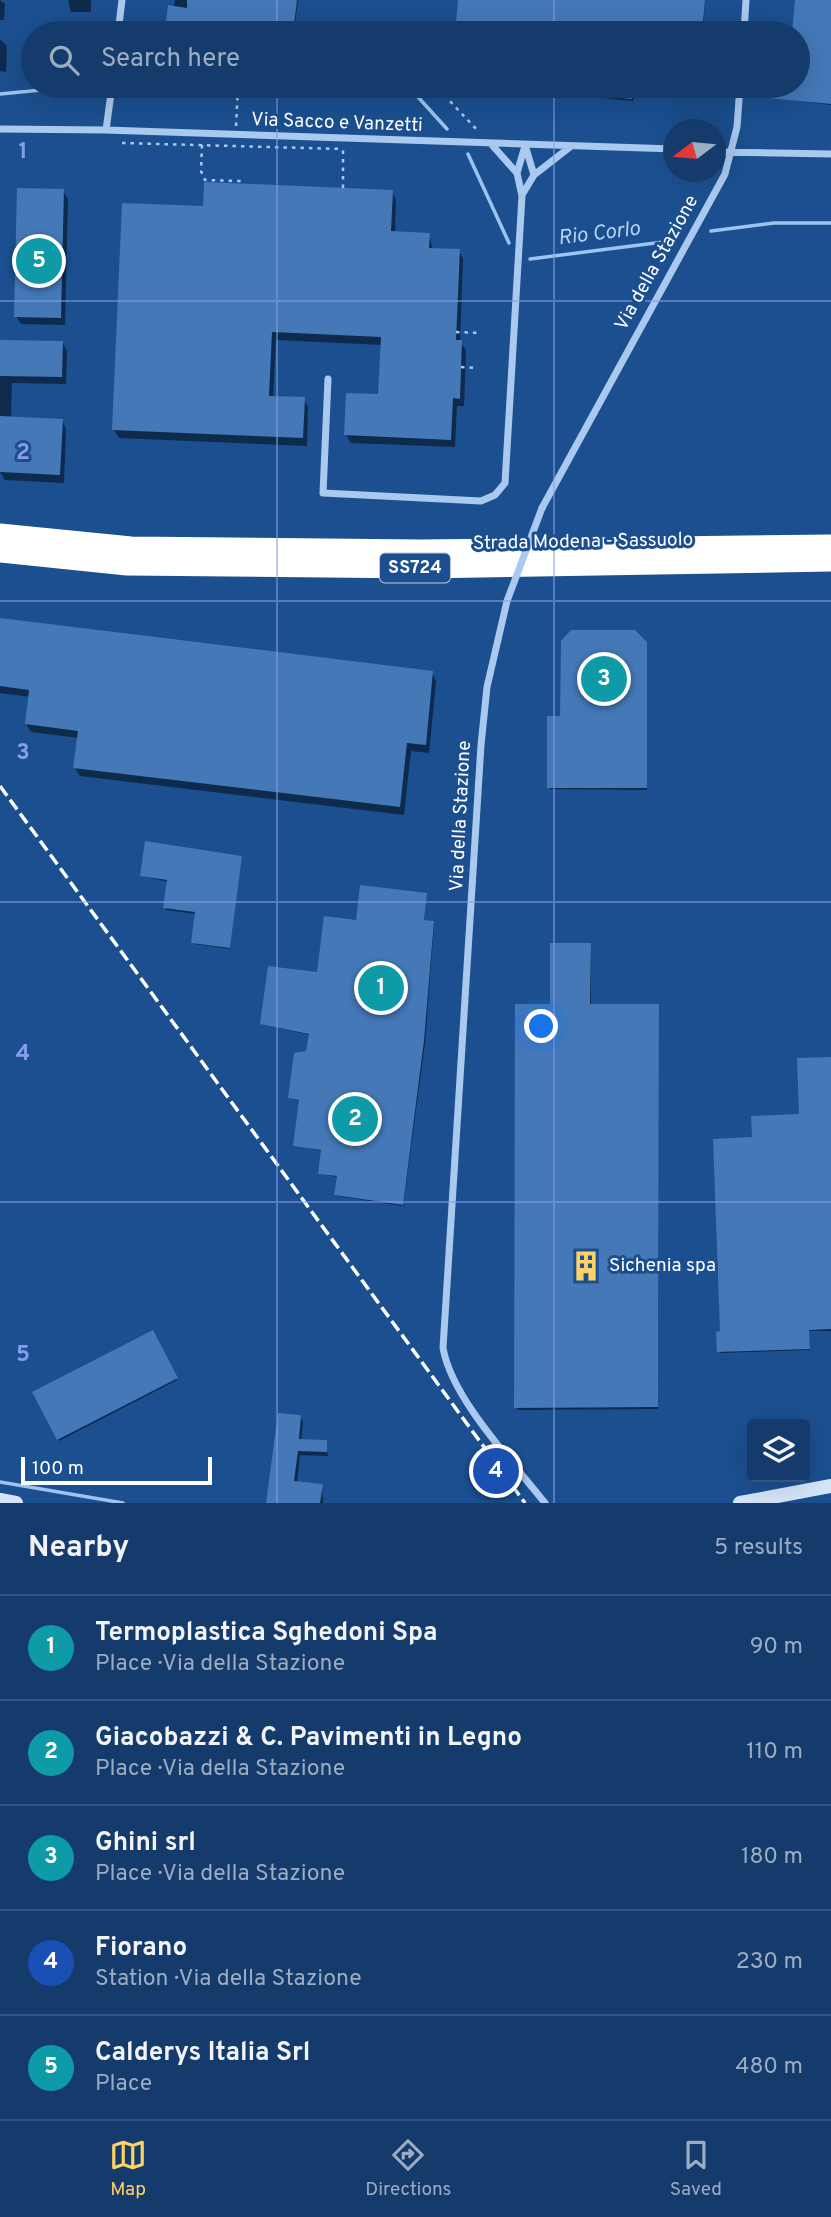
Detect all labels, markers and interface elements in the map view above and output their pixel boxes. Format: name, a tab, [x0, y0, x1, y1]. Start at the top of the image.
search box	[21, 21, 810, 98]
icon: search	[45, 41, 83, 79]
text: Search here	[101, 43, 240, 76]
street label: Via Sacco e Vanzetti	[251, 108, 423, 138]
north arrow	[663, 119, 726, 182]
text: 1	[18, 138, 28, 167]
street label: Via della Stazione	[610, 191, 704, 335]
water label: Rio Corlo	[556, 215, 642, 252]
pin: 5	[16, 235, 62, 287]
text: 2	[16, 439, 30, 468]
street label: Strada Modena - Sassuolo	[473, 528, 693, 556]
road number: SS724	[380, 554, 450, 582]
pin: 3	[581, 653, 627, 705]
text: 3	[16, 739, 30, 768]
street label: Via della Stazione	[445, 740, 477, 892]
pin: 1	[358, 962, 404, 1014]
your location	[524, 1009, 558, 1043]
text: 4	[16, 1040, 30, 1069]
pin: 2	[332, 1093, 378, 1145]
building icon: Sichenia spa	[569, 1249, 603, 1283]
place label: Sichenia spa	[609, 1254, 716, 1278]
text: 5	[16, 1341, 30, 1370]
map controls	[747, 1419, 810, 1482]
button: layers	[747, 1419, 810, 1482]
pin: 4	[473, 1445, 519, 1497]
scale bar	[21, 1454, 212, 1486]
text: 100 m	[32, 1457, 84, 1481]
text: Nearby	[28, 1530, 129, 1567]
text: 5 results	[714, 1534, 803, 1563]
text: Termoplastica Sghedoni Spa	[95, 1617, 438, 1650]
text: 1	[46, 1633, 56, 1662]
text: 90 m	[750, 1633, 803, 1662]
text: Place · Via della Stazione	[95, 1650, 345, 1679]
text: Giacobazzi & C. Pavimenti in Legno	[95, 1722, 522, 1755]
text: 2	[44, 1738, 58, 1767]
text: 110 m	[746, 1738, 803, 1767]
text: Place · Via della Stazione	[95, 1755, 345, 1784]
text: Ghini srl	[95, 1827, 196, 1860]
text: 3	[44, 1843, 58, 1872]
text: 180 m	[741, 1843, 803, 1872]
text: Place · Via della Stazione	[95, 1860, 345, 1889]
text: Fiorano	[95, 1932, 187, 1965]
text: 4	[44, 1948, 58, 1977]
text: 230 m	[736, 1948, 803, 1977]
text: Station · Via della Stazione	[95, 1965, 362, 1994]
text: Calderys Italia Srl	[95, 2037, 310, 2070]
text: 5	[44, 2053, 58, 2082]
text: 480 m	[735, 2053, 803, 2082]
text: Place	[95, 2070, 152, 2099]
tab: Map	[109, 2136, 147, 2202]
tab: Directions	[365, 2136, 452, 2202]
tab: Saved	[670, 2136, 722, 2202]

